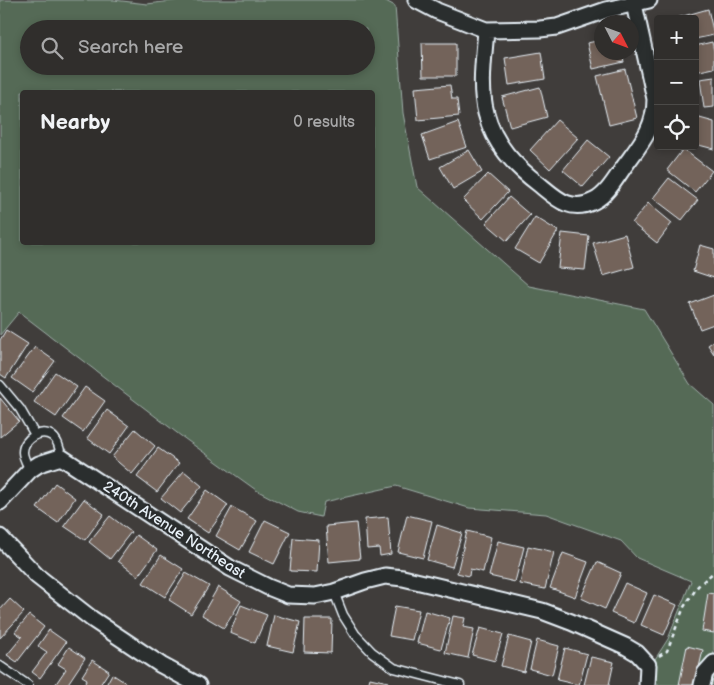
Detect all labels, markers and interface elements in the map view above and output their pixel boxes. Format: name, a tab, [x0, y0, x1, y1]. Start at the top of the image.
north arrow	[594, 15, 639, 60]
map controls	[654, 15, 699, 150]
button: +	[654, 15, 699, 60]
search box	[20, 20, 375, 75]
icon: search	[38, 34, 66, 62]
text: Search here	[78, 36, 183, 59]
button: −	[654, 60, 699, 105]
button: locate	[654, 105, 699, 150]
text: Nearby	[40, 110, 110, 135]
text: 0 results	[293, 113, 355, 132]
street label: 240th Avenue Northeast	[99, 477, 249, 583]

